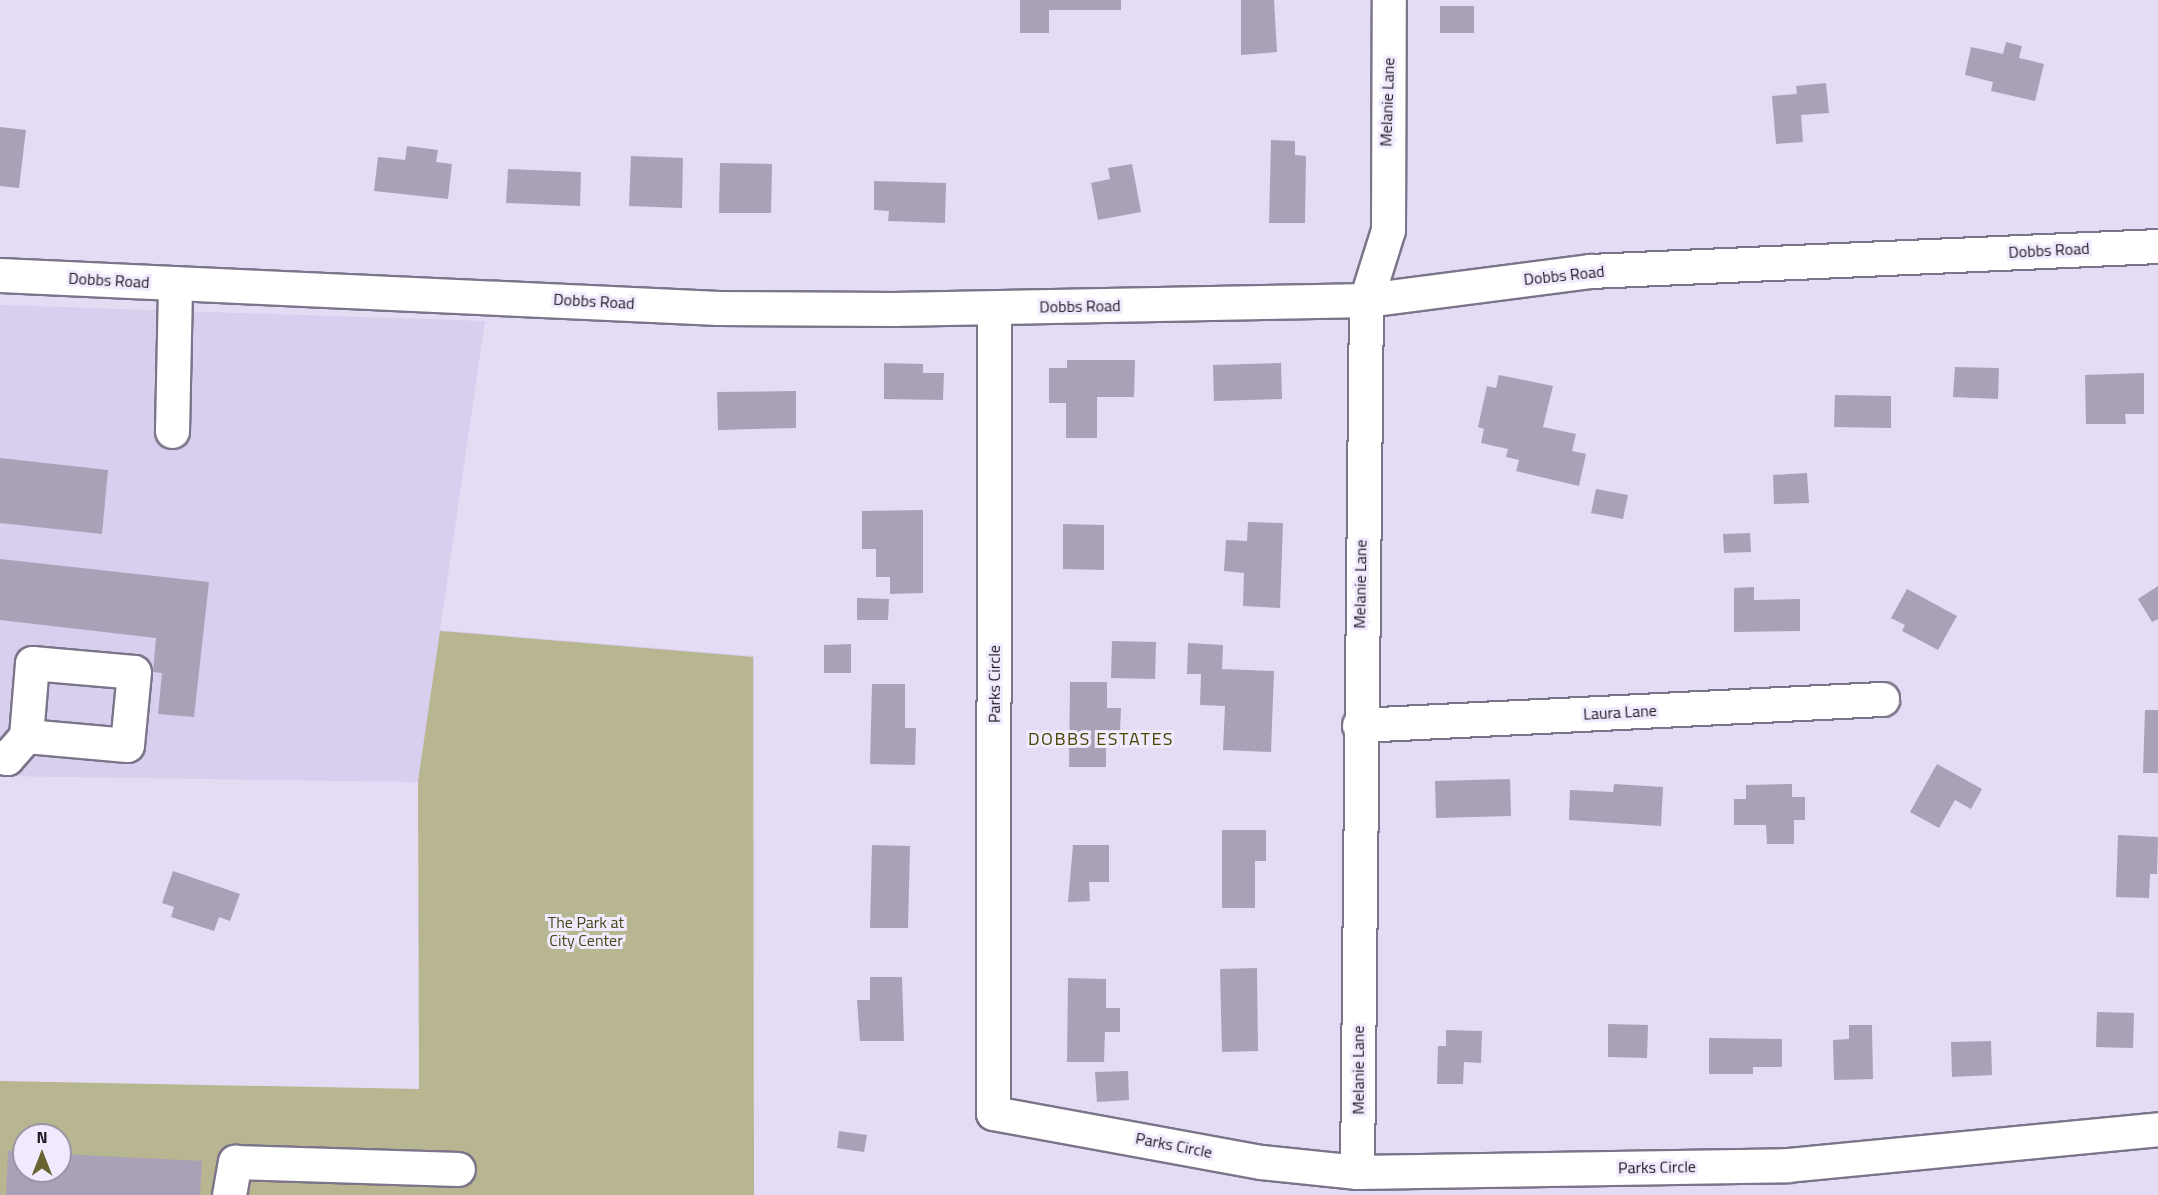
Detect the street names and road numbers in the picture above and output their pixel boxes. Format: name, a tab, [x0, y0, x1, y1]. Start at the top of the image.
street label: Melanie Lane	[1376, 57, 1398, 147]
street label: Dobbs Road	[2008, 238, 2090, 262]
street label: Dobbs Road	[1523, 261, 1605, 289]
street label: Dobbs Road	[68, 268, 150, 292]
street label: Dobbs Road	[553, 289, 635, 313]
street label: Dobbs Road	[1039, 296, 1121, 316]
street label: Melanie Lane	[1350, 539, 1370, 629]
street label: Parks Circle	[984, 645, 1004, 723]
street label: Laura Lane	[1583, 700, 1657, 724]
street label: Melanie Lane	[1348, 1025, 1368, 1115]
street label: Parks Circle	[1134, 1128, 1214, 1162]
street label: Parks Circle	[1618, 1157, 1696, 1177]

